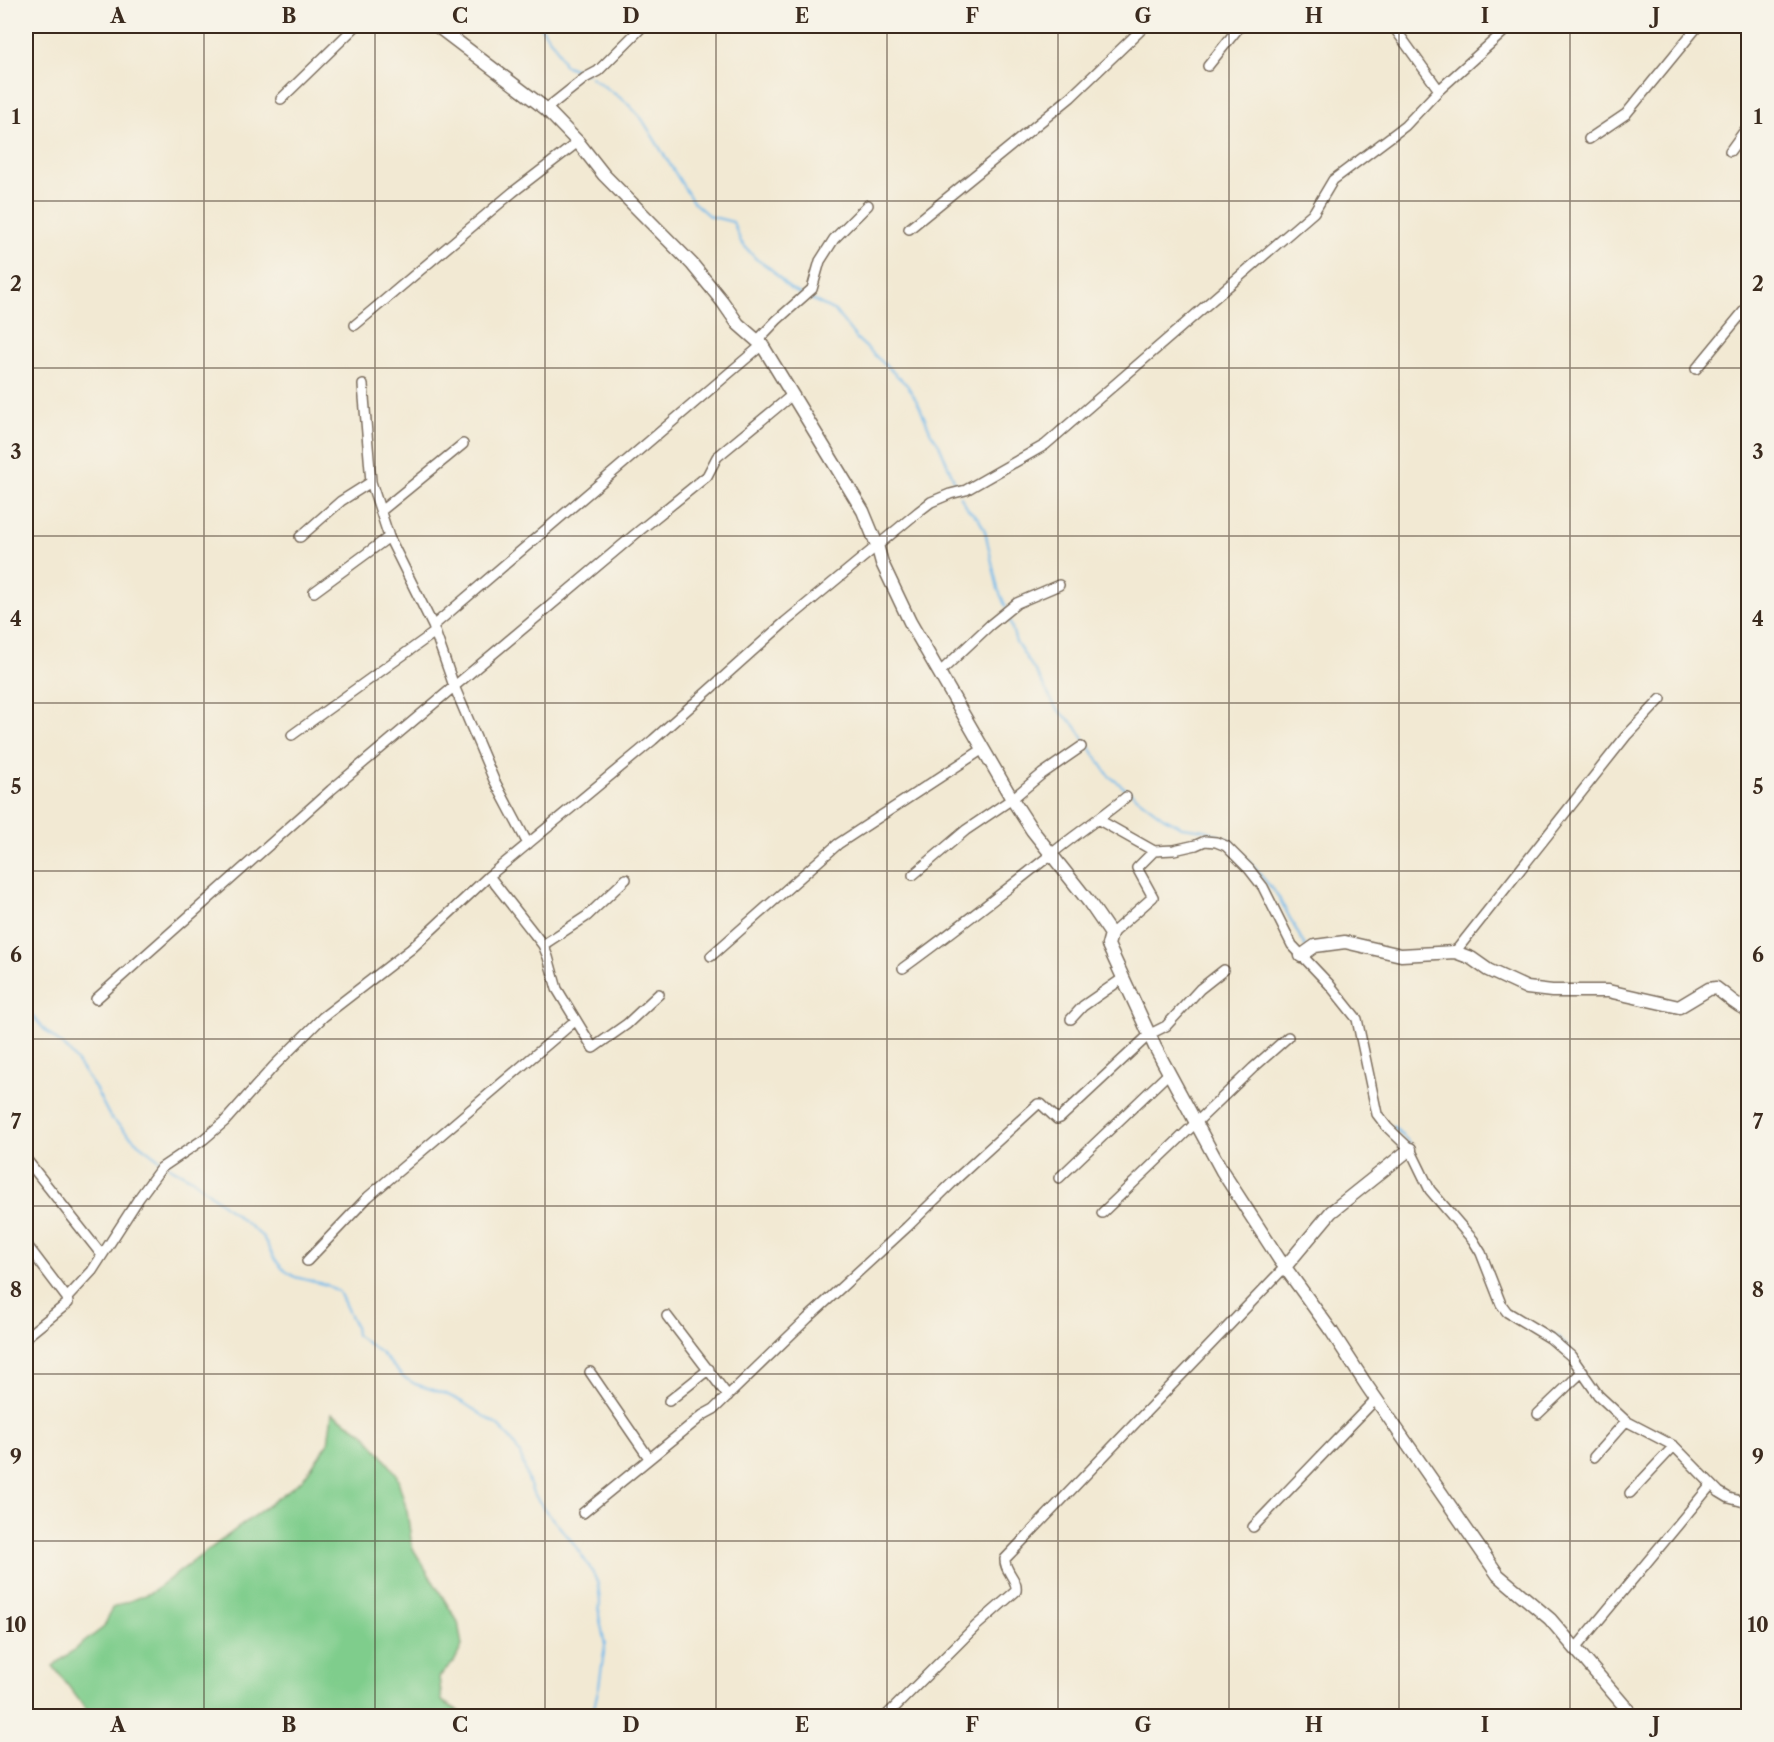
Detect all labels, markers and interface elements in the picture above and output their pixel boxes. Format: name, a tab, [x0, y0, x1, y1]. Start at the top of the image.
text: A	[109, 4, 126, 28]
text: B	[282, 4, 297, 28]
text: C	[452, 4, 468, 28]
text: D	[622, 4, 640, 28]
text: E	[795, 4, 809, 28]
text: F	[965, 4, 979, 28]
text: G	[1135, 4, 1152, 28]
text: H	[1305, 4, 1323, 28]
text: I	[1481, 4, 1489, 28]
text: J	[1648, 4, 1660, 28]
text: 1	[12, 105, 21, 129]
text: 1	[1754, 105, 1763, 129]
text: 2	[10, 272, 22, 296]
text: 2	[1752, 272, 1764, 296]
text: 3	[10, 440, 22, 464]
text: 3	[1752, 440, 1764, 464]
text: 4	[10, 607, 22, 631]
text: 4	[1752, 607, 1764, 631]
text: 5	[10, 775, 22, 799]
text: 5	[1752, 775, 1764, 799]
text: 6	[10, 943, 22, 967]
text: 6	[1752, 943, 1764, 967]
text: 7	[11, 1110, 22, 1134]
text: 7	[1753, 1110, 1764, 1134]
text: 8	[10, 1278, 22, 1302]
text: 8	[1752, 1278, 1764, 1302]
text: 9	[10, 1445, 22, 1469]
text: 9	[1752, 1445, 1764, 1469]
text: 10	[5, 1613, 27, 1637]
text: 10	[1747, 1613, 1769, 1637]
text: A	[109, 1713, 126, 1737]
text: B	[282, 1713, 297, 1737]
text: C	[452, 1713, 468, 1737]
text: D	[622, 1713, 640, 1737]
text: E	[795, 1713, 809, 1737]
text: F	[965, 1713, 979, 1737]
text: G	[1135, 1713, 1152, 1737]
text: H	[1305, 1713, 1323, 1737]
text: I	[1481, 1713, 1489, 1737]
text: J	[1648, 1713, 1660, 1737]

